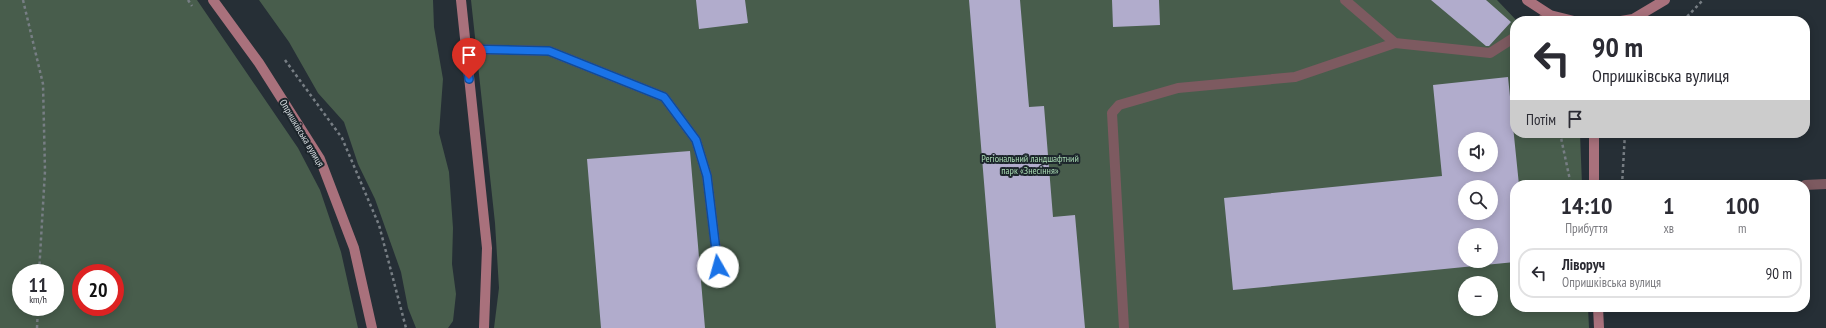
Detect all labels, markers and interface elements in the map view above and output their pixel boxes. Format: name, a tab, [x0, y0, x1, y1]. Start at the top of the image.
text: 90 m	[1592, 28, 1643, 65]
icon: left	[1526, 32, 1578, 84]
pin	[452, 38, 486, 79]
icon: arrive	[458, 44, 480, 66]
text: Опришківська вулиця	[1592, 64, 1729, 87]
street label: Опришківська вулиця	[277, 97, 327, 169]
icon: arrive	[1564, 108, 1586, 130]
text: Потім	[1526, 110, 1556, 129]
map controls	[1458, 132, 1498, 316]
button: sound	[1458, 132, 1498, 172]
park label: Регіональний ландшафтний парк «Знесіння»	[981, 152, 1079, 177]
button: search	[1458, 180, 1498, 220]
text: 14:10	[1561, 190, 1612, 221]
text: 1	[1663, 190, 1674, 221]
text: 100	[1725, 190, 1759, 221]
text: Прибуття	[1565, 220, 1608, 237]
text: хв	[1663, 220, 1674, 237]
text: m	[1738, 220, 1746, 237]
button: +	[1458, 228, 1498, 268]
position arrow	[697, 246, 739, 288]
text: Ліворуч	[1562, 255, 1605, 274]
icon: left	[1528, 262, 1550, 284]
speed limit sign: 20	[72, 264, 124, 316]
text: 90 m	[1766, 264, 1792, 283]
text: 11	[28, 272, 48, 298]
text: Опришківська вулиця	[1562, 274, 1661, 291]
button: −	[1458, 276, 1498, 316]
text: km/h	[29, 293, 47, 306]

